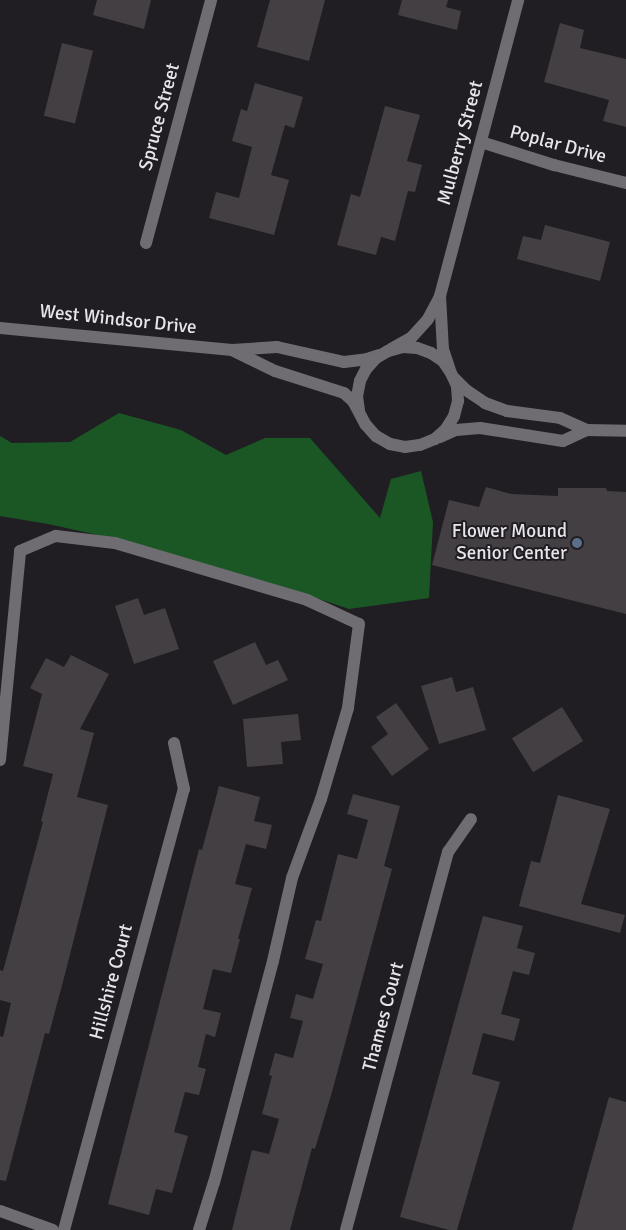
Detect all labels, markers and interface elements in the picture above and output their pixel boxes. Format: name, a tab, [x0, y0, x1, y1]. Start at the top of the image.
street label: Spruce Street	[135, 61, 185, 173]
street label: Mulberry Street	[433, 78, 489, 208]
street label: Poplar Drive	[507, 121, 609, 169]
street label: West Windsor Drive	[38, 300, 198, 340]
place label: Flower Mound Senior Center	[452, 521, 567, 565]
marker: Flower Mound Senior Center	[571, 537, 583, 549]
street label: Hillshire Court	[86, 922, 138, 1042]
street label: Thames Court	[358, 960, 410, 1074]

